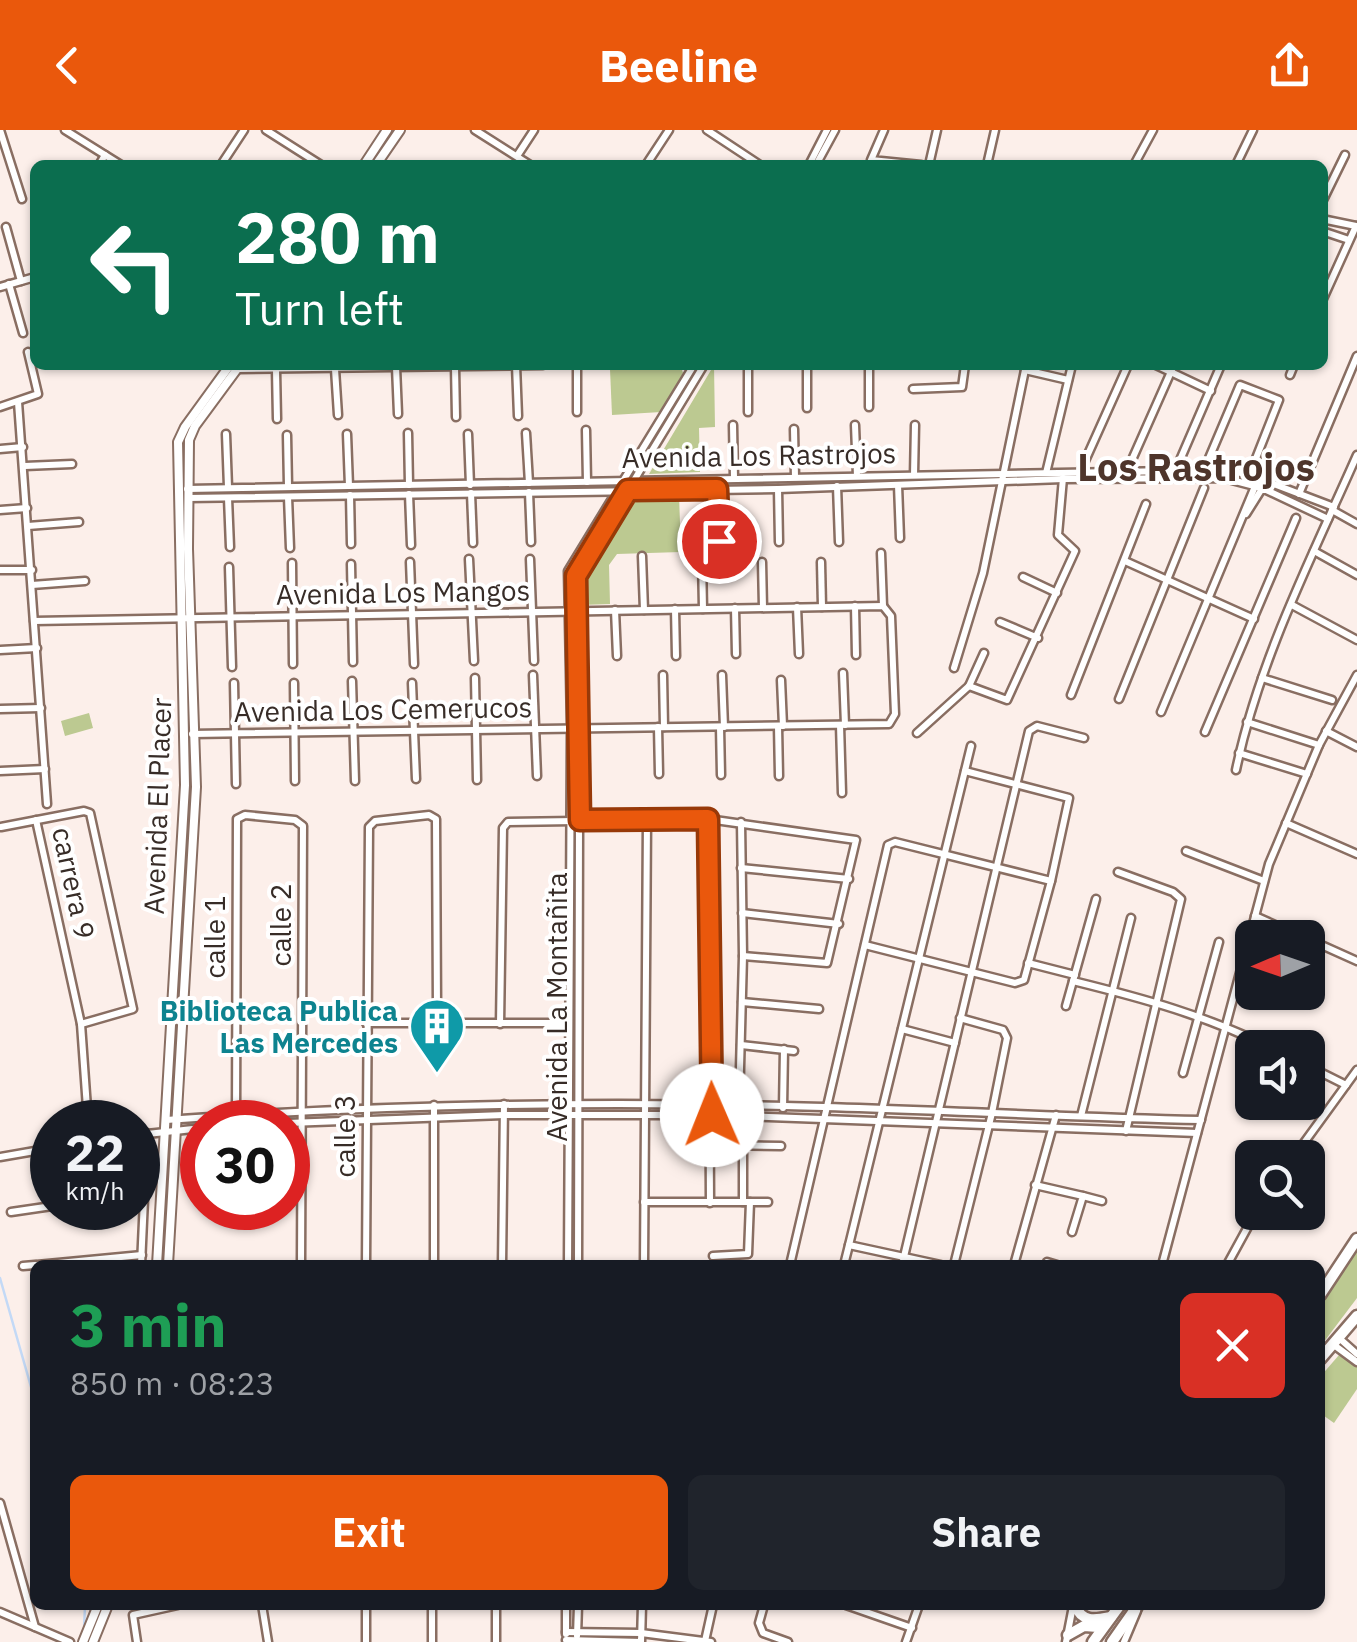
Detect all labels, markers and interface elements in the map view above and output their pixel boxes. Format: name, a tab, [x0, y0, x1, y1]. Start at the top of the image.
text: Beeline	[599, 36, 758, 94]
icon: back	[40, 38, 95, 93]
icon: share	[1262, 38, 1317, 93]
text: 280 m	[235, 191, 440, 282]
icon: left	[70, 200, 200, 330]
text: Turn left	[235, 279, 404, 337]
street label: Avenida Los Rastrojos	[621, 434, 897, 476]
district label: Los Rastrojos	[1077, 442, 1315, 491]
pin	[677, 499, 762, 584]
icon: arrive	[692, 514, 747, 569]
street label: Avenida Los Mangos	[276, 571, 530, 613]
street label: Avenida Los Cemerucos	[233, 688, 533, 730]
street label: Avenida El Placer	[135, 697, 179, 915]
street label: carrera 9	[44, 824, 104, 942]
street label: Avenida La Montañita	[538, 872, 575, 1142]
street label: calle 2	[262, 884, 299, 966]
street label: calle 1	[196, 896, 233, 978]
north arrow	[1235, 920, 1325, 1010]
map controls	[1235, 920, 1325, 1230]
place label: Biblioteca Publica Las Mercedes	[160, 992, 398, 1061]
building icon: Biblioteca Publica Las Mercedes	[407, 996, 467, 1075]
button: sound	[1235, 1030, 1325, 1120]
position arrow	[660, 1063, 764, 1167]
street label: calle 3	[326, 1095, 363, 1177]
speed limit sign: 30	[180, 1100, 310, 1230]
text: 22	[65, 1120, 125, 1185]
button: search	[1235, 1140, 1325, 1230]
text: km/h	[66, 1174, 124, 1207]
text: 3 min	[70, 1285, 227, 1364]
button: close	[1180, 1293, 1285, 1398]
text: 850 m · 08:23	[70, 1362, 275, 1404]
button: Exit	[70, 1475, 668, 1590]
button: Share	[688, 1475, 1285, 1590]

